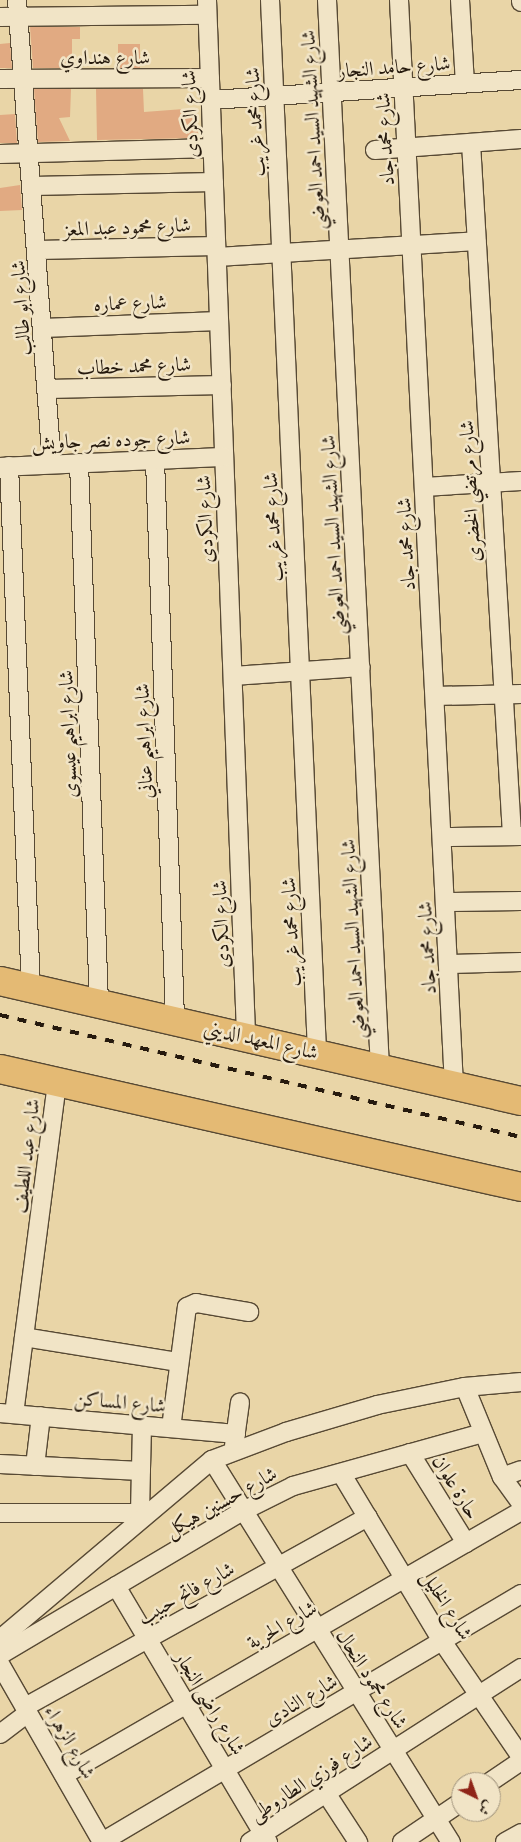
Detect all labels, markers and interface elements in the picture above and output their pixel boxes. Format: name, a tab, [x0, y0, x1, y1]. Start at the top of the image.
street label: شارع الشهيد السيد احمد العوضي	[296, 29, 330, 231]
street label: شارع هنداوي	[60, 45, 150, 69]
street label: شارع حامد النجار	[337, 51, 451, 83]
street label: شارع محمد غريب	[240, 67, 270, 177]
street label: شارع الكردى	[176, 70, 204, 158]
street label: شارع محمد جاد	[371, 92, 399, 186]
street label: شارع محمود عبد المعز	[63, 213, 191, 241]
street label: شارع ابو طالب	[6, 260, 36, 356]
street label: شارع عماره	[93, 290, 167, 316]
street label: شارع محمد خطاب	[76, 352, 192, 380]
street label: شارع مرتضي الخضرى	[454, 420, 486, 562]
street label: شارع جوده نصر جاويش	[31, 425, 191, 455]
street label: شارع الشهيد السيد احمد العوضي	[316, 434, 350, 636]
street label: شارع محمد غريب	[258, 472, 288, 582]
street label: شارع الكردى	[191, 475, 219, 563]
street label: شارع محمد جاد	[392, 497, 420, 591]
street label: شارع ابراهيم عيسوى	[54, 670, 82, 798]
street label: شارع ابراهيم عناني	[130, 683, 158, 799]
street label: شارع الشهيد السيد احمد العوضي	[336, 838, 370, 1040]
street label: شارع محمد غريب	[276, 877, 306, 987]
street label: شارع الكردى	[207, 880, 235, 968]
street label: شارع محمد جاد	[413, 901, 441, 995]
street label: شارع المعهد الديني	[202, 1015, 320, 1065]
street label: شارع عبد اللطيف	[7, 1097, 45, 1215]
street label: شارع المساكن	[73, 1386, 167, 1418]
street label: حارة علوان	[427, 1450, 485, 1524]
street label: شارع حسنين هيكل	[161, 1461, 281, 1543]
street label: شارع فاتح حبيب	[133, 1557, 239, 1629]
street label: شارع الخليل	[416, 1566, 478, 1644]
street label: شارع الحرية	[243, 1595, 321, 1655]
street label: شارع محمود النحال	[331, 1625, 413, 1733]
street label: شارع راضى النجار	[170, 1647, 250, 1759]
street label: شارع النادى	[260, 1669, 342, 1731]
street label: شارع الزهراء	[39, 1701, 101, 1783]
street label: شارع فوزي الطاروطى	[245, 1729, 377, 1827]
north arrow	[451, 1772, 501, 1822]
text: ش	[475, 1797, 497, 1819]

